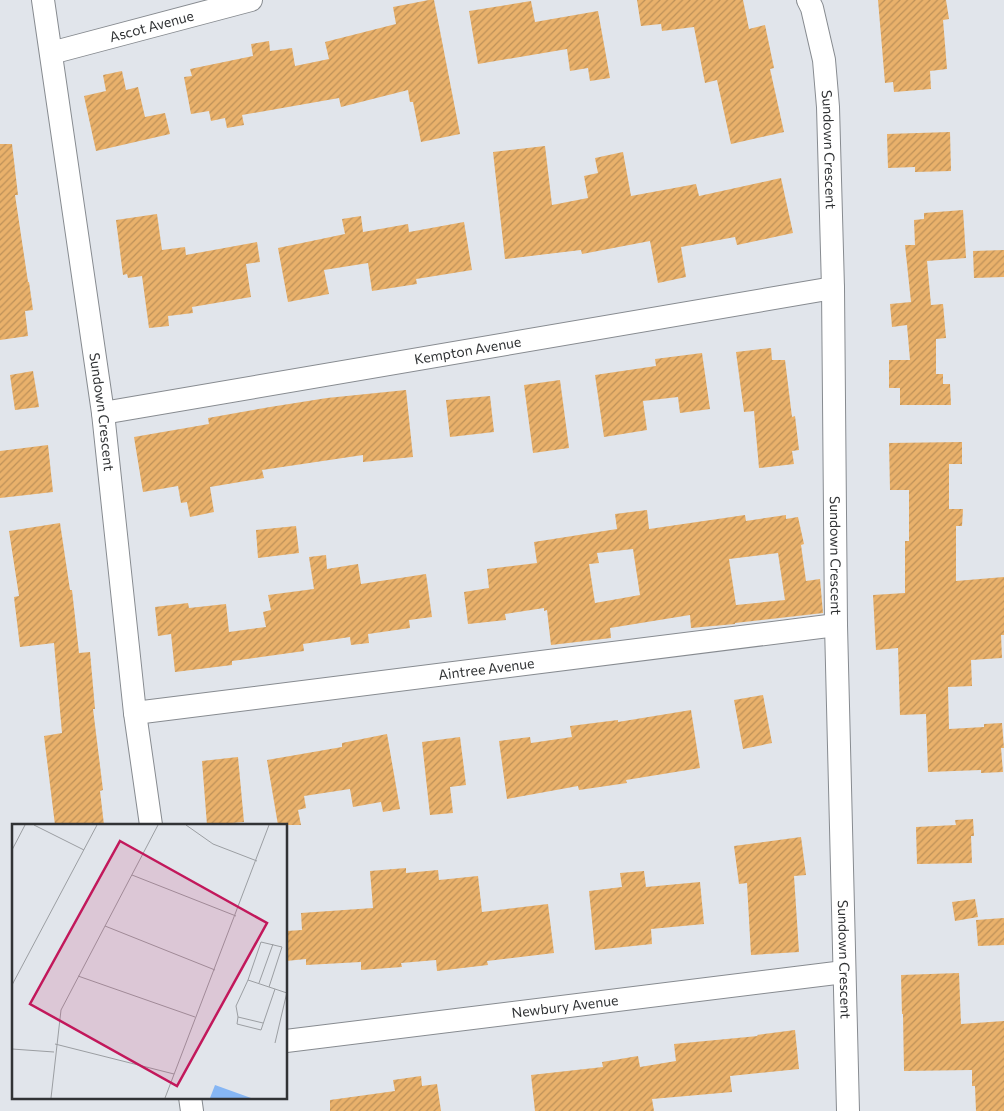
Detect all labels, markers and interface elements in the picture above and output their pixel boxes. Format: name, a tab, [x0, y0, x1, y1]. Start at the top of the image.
street label: Ascot Avenue	[107, 7, 195, 45]
street label: Sundown Crescent	[819, 89, 840, 209]
street label: Kempton Avenue	[413, 333, 522, 368]
street label: Sundown Crescent	[86, 351, 118, 472]
street label: Sundown Crescent	[827, 496, 845, 615]
street label: Aintree Avenue	[437, 654, 535, 683]
inset map	[12, 824, 288, 1098]
street label: Sundown Crescent	[835, 900, 855, 1019]
street label: Newbury Avenue	[510, 991, 619, 1021]

